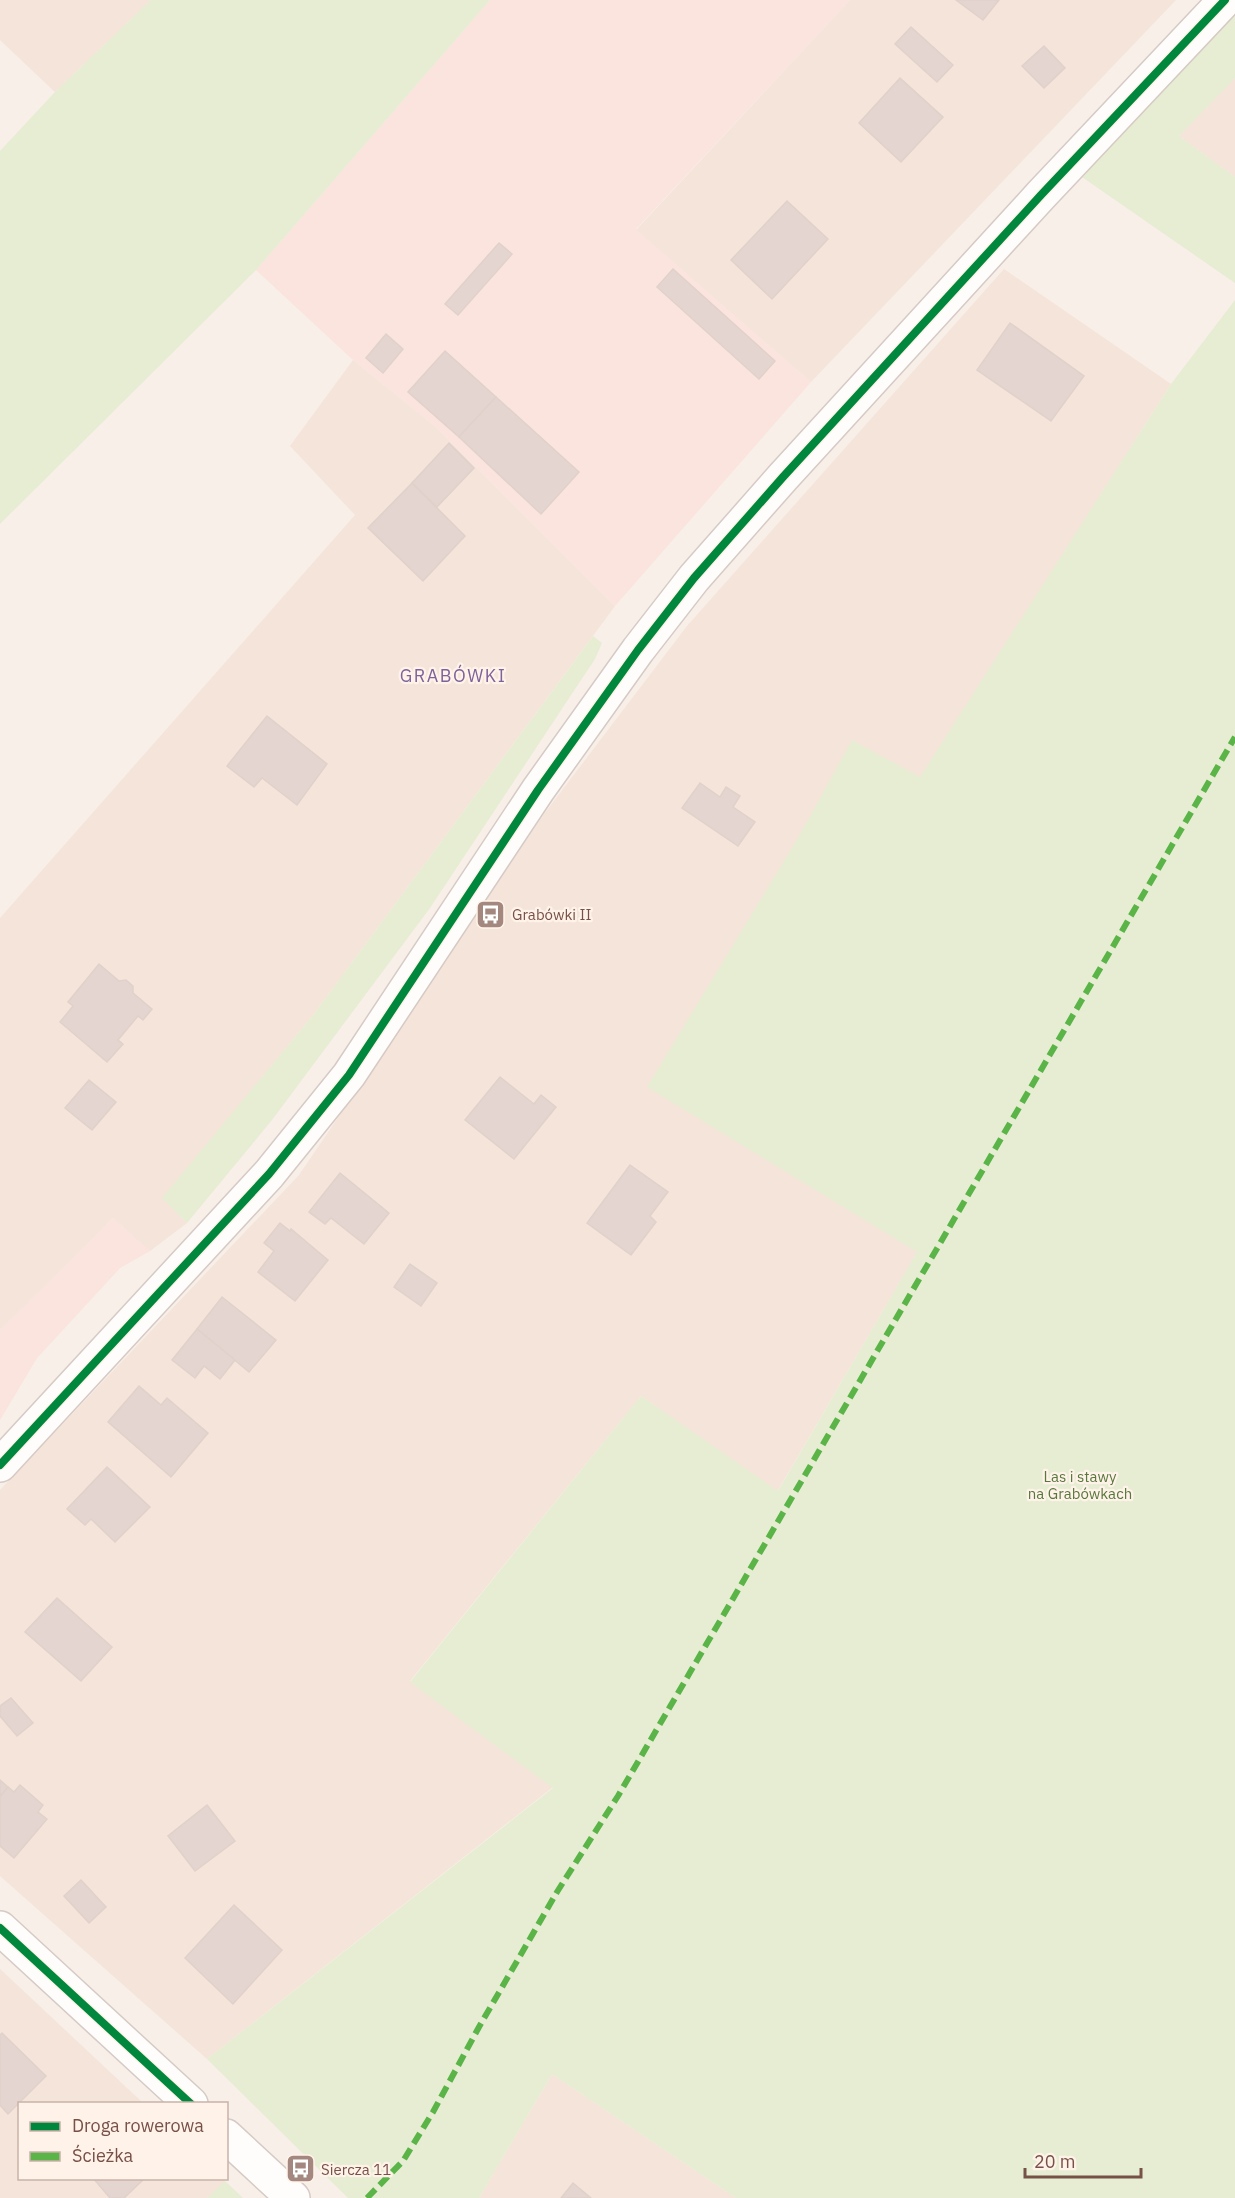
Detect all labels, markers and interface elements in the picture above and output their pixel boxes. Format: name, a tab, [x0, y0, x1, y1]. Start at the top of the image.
district label: GRABÓWKI	[400, 664, 506, 687]
bus stop icon: Grabówki II	[475, 898, 507, 930]
place label: Grabówki II	[512, 905, 592, 924]
park label: Las i stawy na Grabówkach	[1028, 1467, 1132, 1503]
legend	[18, 2102, 228, 2180]
text: Droga rowerowa	[72, 2114, 204, 2137]
scale bar	[1025, 2141, 1140, 2179]
text: Ścieżka	[72, 2144, 134, 2167]
text: 20 m	[1034, 2150, 1076, 2173]
bus stop icon: Siercza 11	[284, 2153, 316, 2185]
place label: Siercza 11	[321, 2160, 391, 2179]

